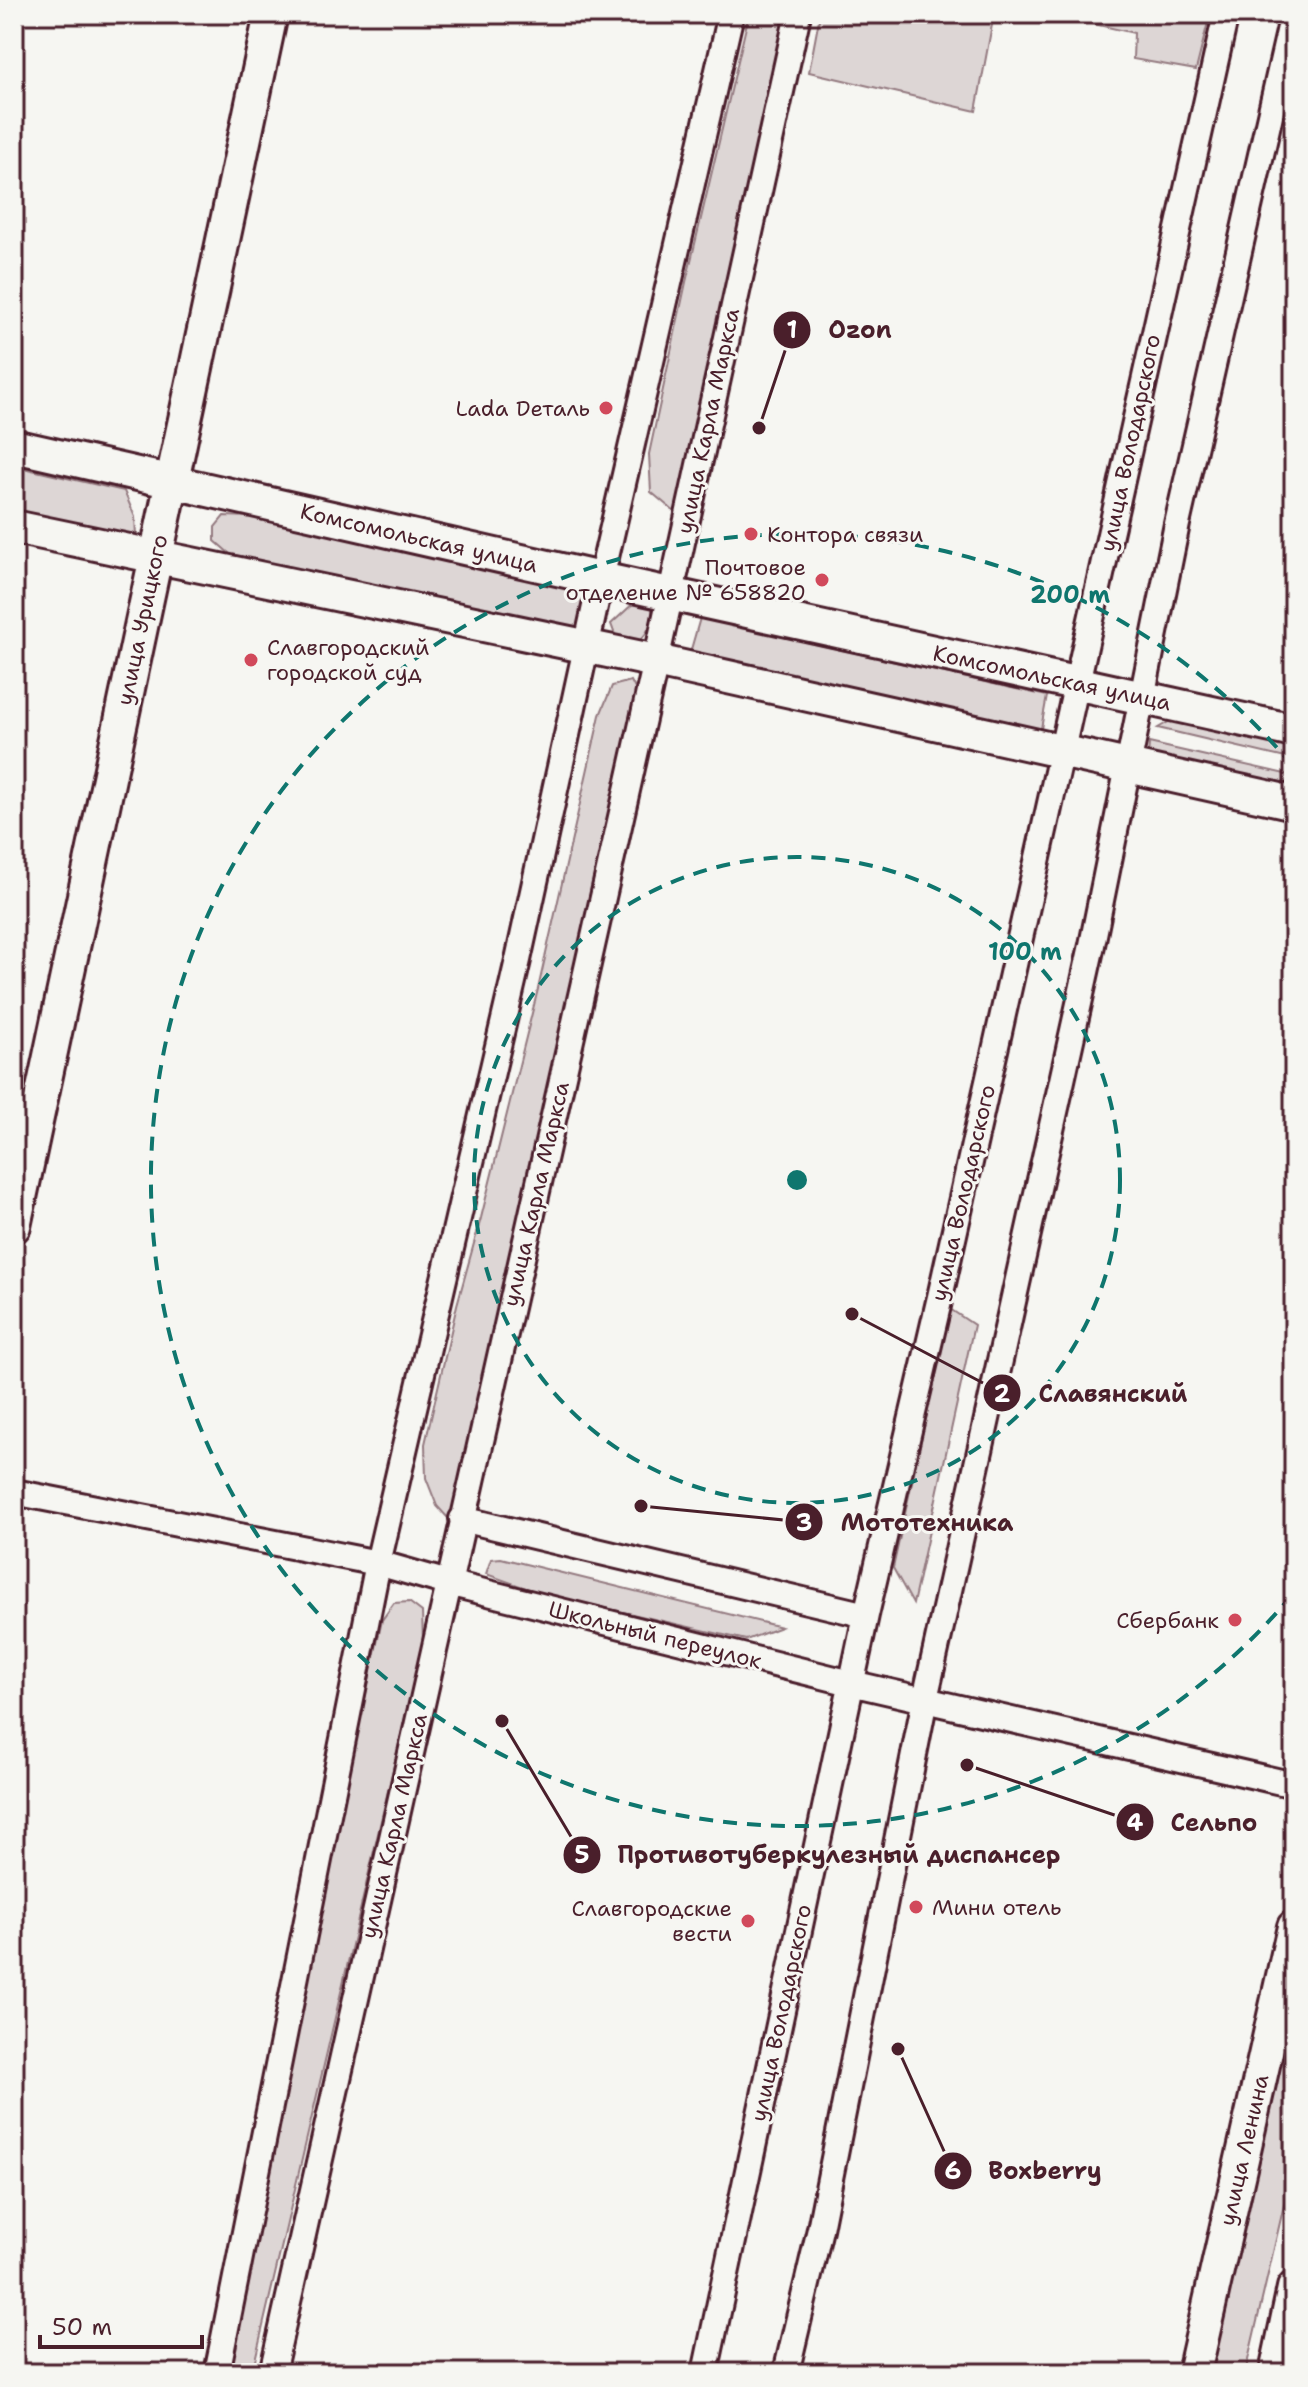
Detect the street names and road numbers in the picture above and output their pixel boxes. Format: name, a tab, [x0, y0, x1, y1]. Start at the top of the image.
street label: улица Карла Маркса	[670, 305, 746, 537]
street label: улица Володарского	[1093, 332, 1167, 554]
street label: Комсомольская улица	[298, 497, 541, 579]
street label: улица Урицкого	[110, 532, 174, 708]
street label: Комсомольская улица	[930, 639, 1174, 717]
street label: улица Карла Маркса	[496, 1078, 576, 1309]
street label: улица Володарского	[924, 1082, 1002, 1304]
street label: Школьный переулок	[545, 1594, 765, 1676]
street label: улица Карла Маркса	[354, 1710, 434, 1941]
street label: улица Володарского	[744, 1902, 818, 2124]
street label: улица Ленина	[1213, 2071, 1276, 2229]

